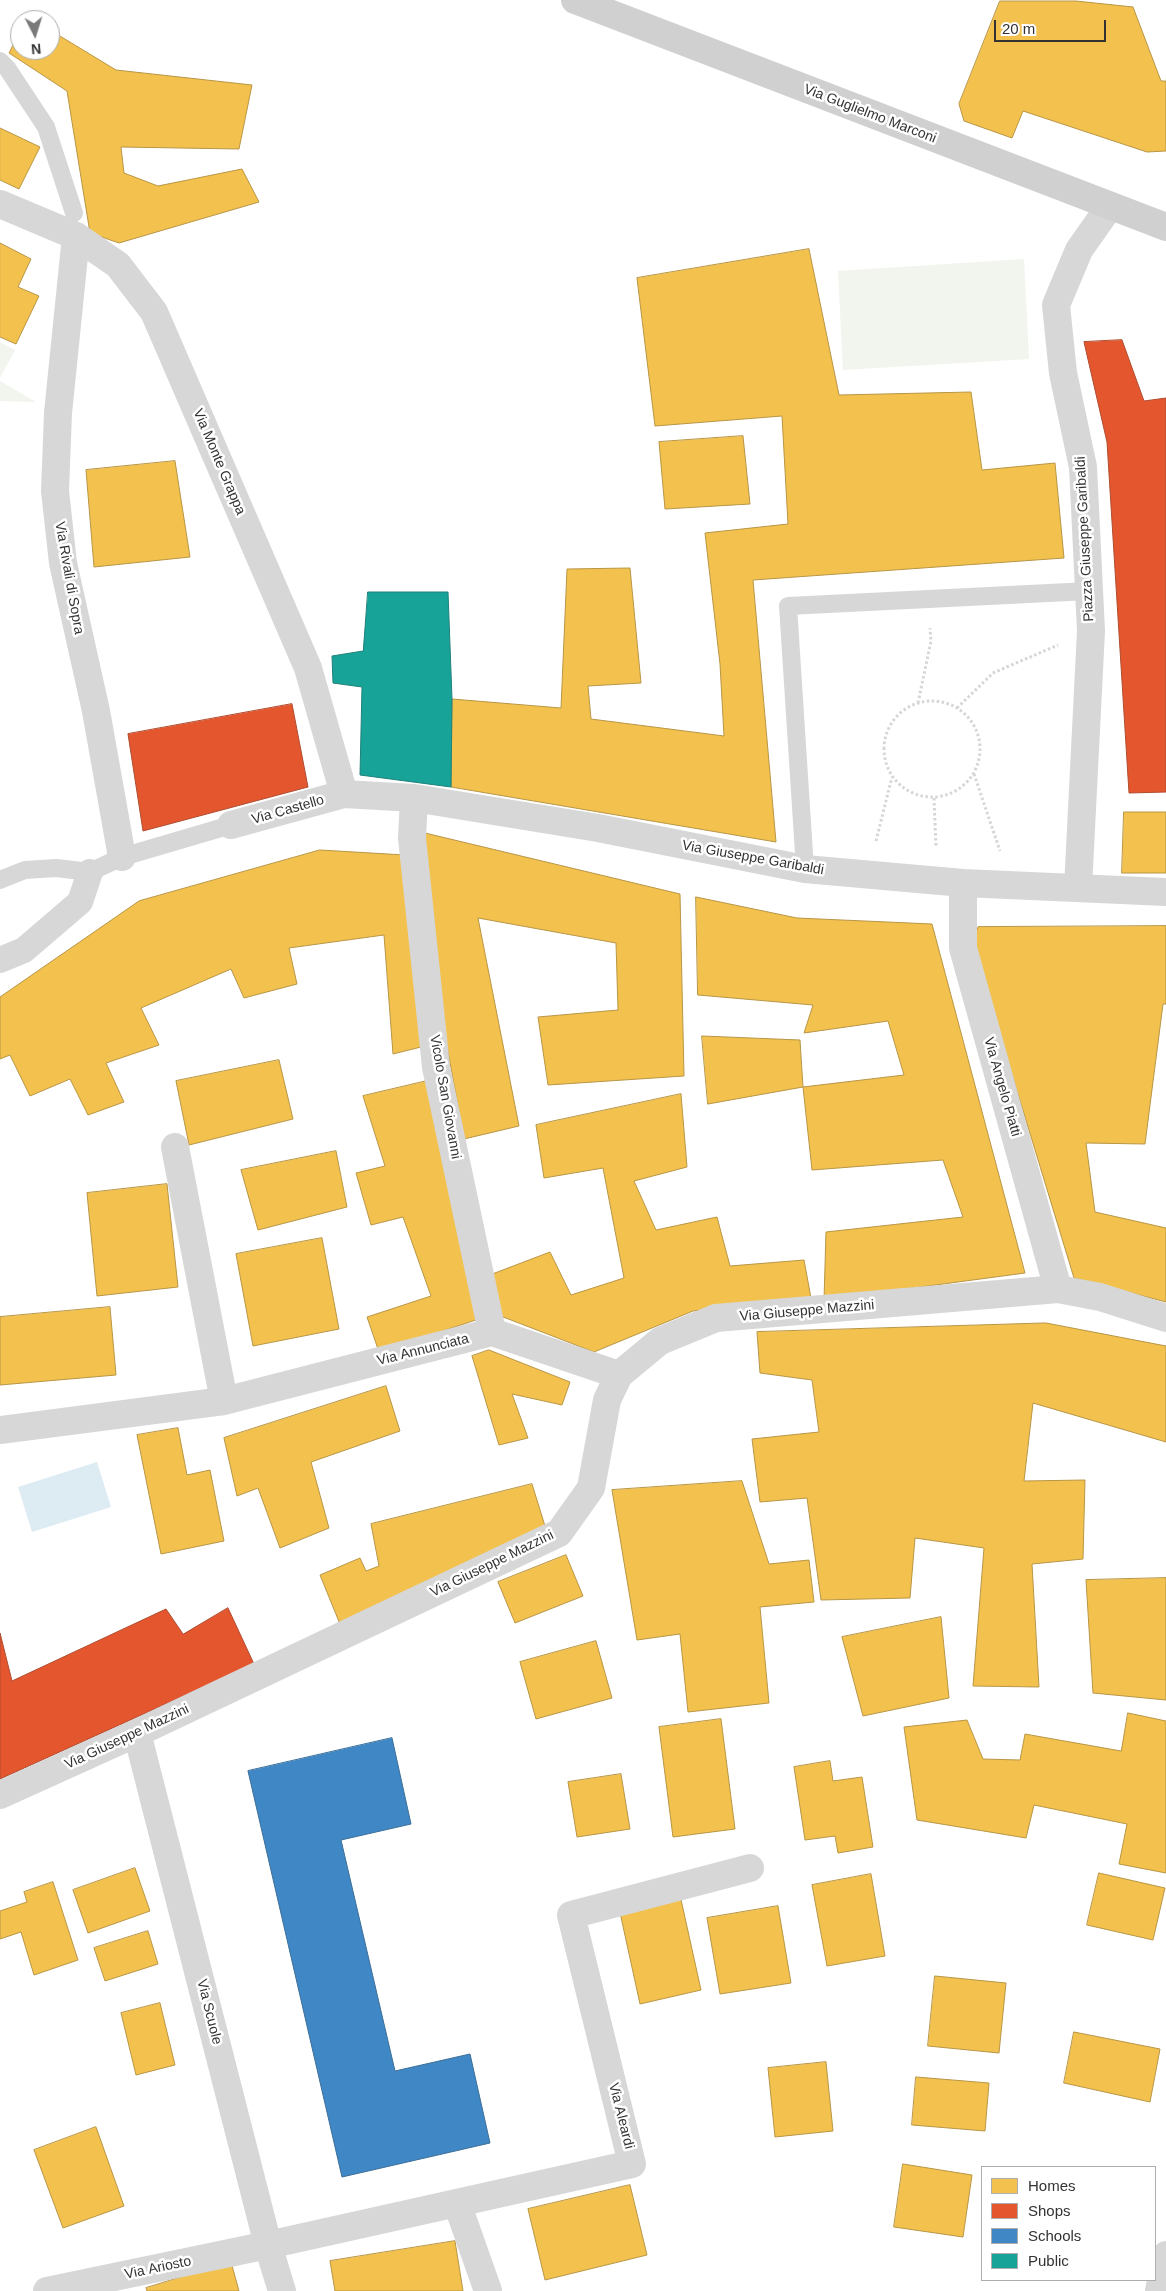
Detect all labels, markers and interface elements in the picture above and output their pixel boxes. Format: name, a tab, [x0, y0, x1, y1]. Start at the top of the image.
north arrow	[10, 10, 60, 60]
scale bar	[996, 10, 1108, 42]
text: 20 m	[1002, 20, 1035, 37]
text: N	[30, 41, 42, 57]
street label: Via Guglielmo Marconi	[801, 81, 939, 147]
street label: Via Monte Grappa	[189, 407, 249, 517]
street label: Piazza Giuseppe Garibaldi	[1072, 456, 1098, 622]
street label: Via Rivali di Sopra	[51, 520, 87, 636]
street label: Via Castello	[250, 792, 326, 828]
street label: Via Giuseppe Garibaldi	[681, 837, 825, 879]
street label: Vicolo San Giovanni	[426, 1034, 464, 1160]
street label: Via Angelo Piatti	[980, 1035, 1024, 1139]
street label: Via Giuseppe Mazzini	[739, 1297, 875, 1325]
street label: Via Annunciata	[375, 1330, 471, 1370]
street label: Via Giuseppe Mazzini	[428, 1527, 556, 1601]
street label: Via Giuseppe Mazzini	[62, 1701, 192, 1773]
street label: Via Scuole	[193, 1978, 225, 2046]
street label: Via Aleardi	[605, 2081, 637, 2151]
legend	[981, 2166, 1156, 2281]
text: Homes	[1028, 2177, 1076, 2194]
text: Shops	[1028, 2202, 1071, 2219]
text: Schools	[1028, 2227, 1081, 2244]
text: Public	[1028, 2252, 1069, 2269]
street label: Via Ariosto	[123, 2253, 193, 2283]

